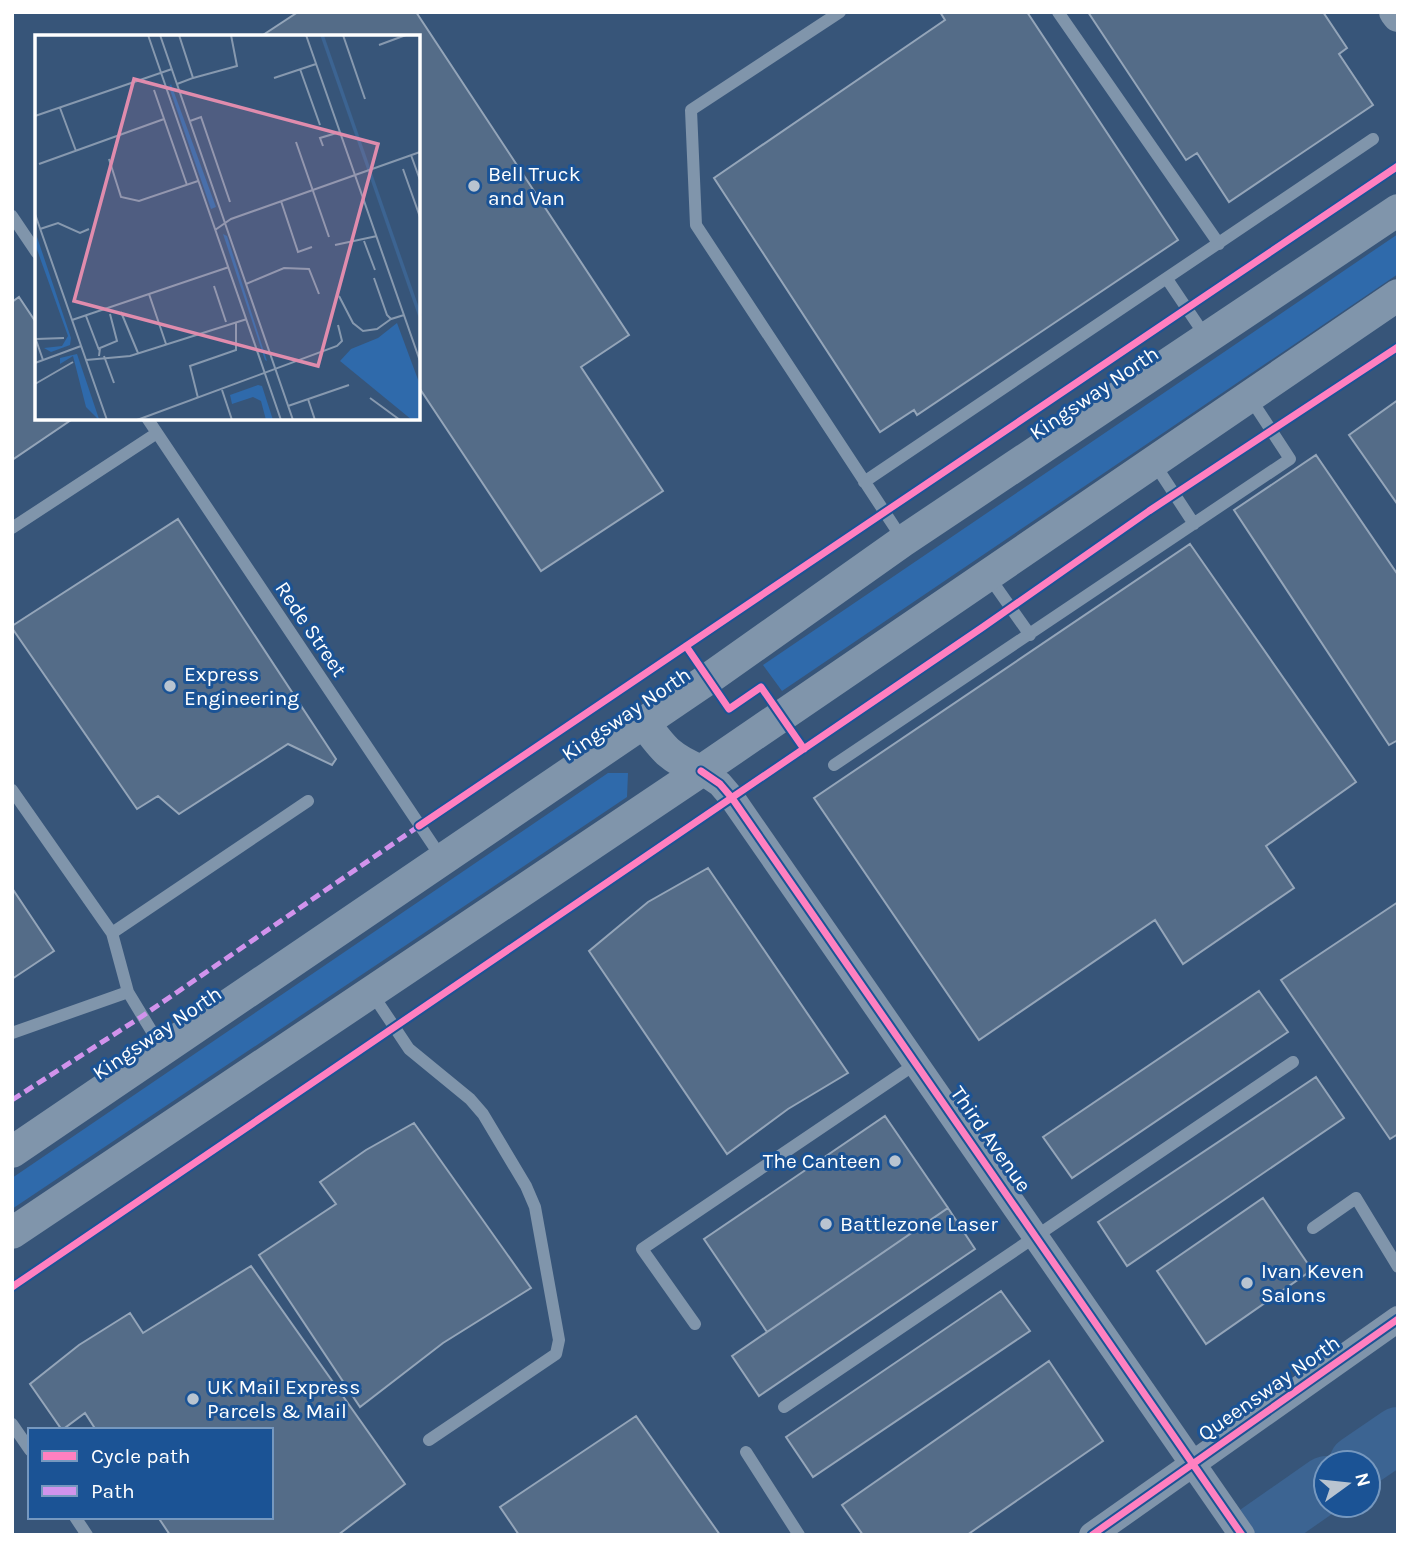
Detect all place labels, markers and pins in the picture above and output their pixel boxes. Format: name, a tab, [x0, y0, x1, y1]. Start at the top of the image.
place label: Bell Truck and Van	[488, 162, 581, 210]
marker: Bell Truck and Van	[466, 178, 482, 194]
place label: Express Engineering	[184, 662, 299, 710]
marker: Express Engineering	[162, 678, 178, 694]
place label: The Canteen	[763, 1149, 881, 1173]
marker: The Canteen	[887, 1153, 903, 1169]
place label: Battlezone Laser	[840, 1212, 998, 1236]
marker: Battlezone Laser	[818, 1216, 834, 1232]
place label: Ivan Keven Salons	[1261, 1259, 1364, 1307]
marker: Ivan Keven Salons	[1239, 1275, 1255, 1291]
place label: UK Mail Express Parcels & Mail	[207, 1375, 360, 1423]
marker: UK Mail Express Parcels & Mail	[185, 1391, 201, 1407]

